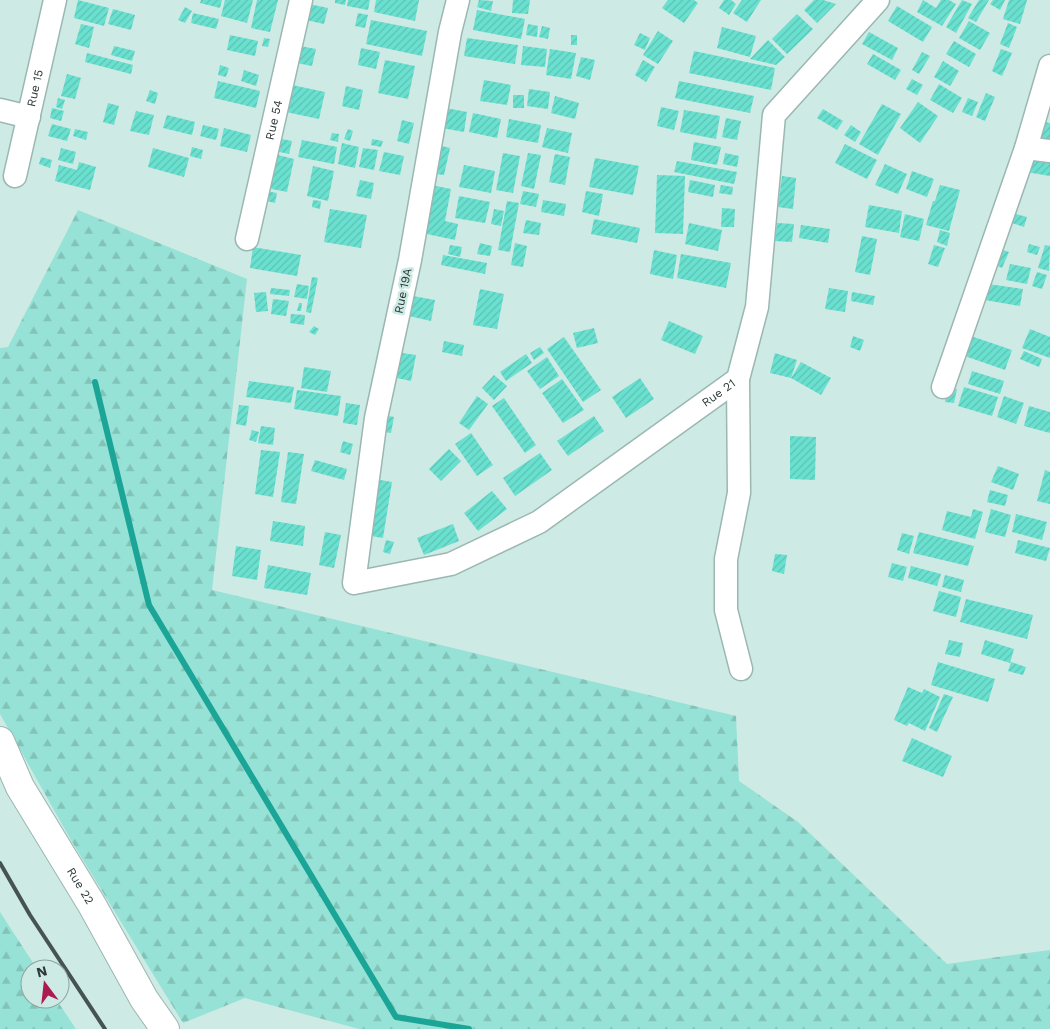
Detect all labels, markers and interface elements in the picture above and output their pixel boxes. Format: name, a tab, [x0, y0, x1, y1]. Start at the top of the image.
street label: Rue 15	[24, 68, 46, 108]
street label: Rue 54	[263, 99, 285, 141]
street label: Rue 19A	[391, 267, 415, 315]
street label: Rue 21	[699, 376, 738, 410]
street label: Rue 22	[64, 865, 97, 907]
north arrow	[20, 959, 70, 1009]
text: N	[35, 962, 49, 981]

